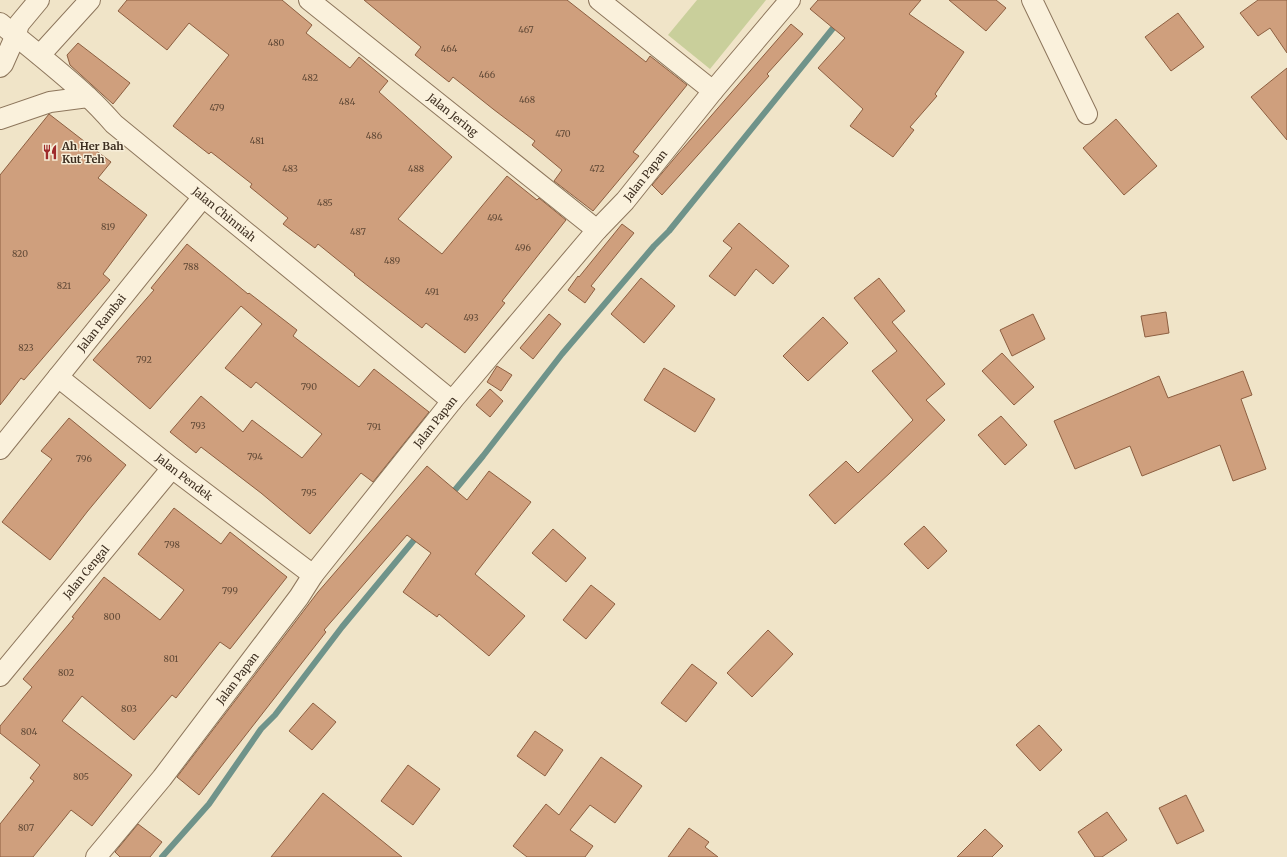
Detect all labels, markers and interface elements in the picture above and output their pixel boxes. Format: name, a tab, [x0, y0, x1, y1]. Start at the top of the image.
house number: 467	[518, 24, 534, 35]
house number: 480	[268, 37, 285, 48]
house number: 464	[441, 43, 458, 54]
house number: 466	[479, 69, 496, 80]
house number: 482	[302, 72, 318, 83]
street label: Jalan Jering	[424, 90, 481, 139]
house number: 468	[519, 94, 535, 105]
house number: 484	[339, 96, 356, 107]
house number: 479	[209, 102, 225, 113]
house number: 470	[555, 128, 571, 139]
house number: 486	[366, 130, 383, 141]
house number: 481	[250, 135, 264, 146]
place label: Ah Her Bah Kut Teh	[61, 139, 124, 166]
restaurant icon: Ah Her Bah Kut Teh	[41, 143, 59, 161]
street label: Jalan Papan	[620, 146, 671, 205]
house number: 483	[282, 163, 298, 174]
house number: 488	[408, 163, 424, 174]
house number: 472	[590, 163, 605, 174]
street label: Jalan Chinniah	[189, 183, 259, 245]
house number: 485	[317, 197, 333, 208]
house number: 494	[487, 212, 503, 223]
house number: 819	[101, 221, 115, 232]
house number: 487	[350, 226, 366, 237]
house number: 496	[515, 242, 531, 253]
house number: 820	[12, 248, 28, 259]
house number: 489	[384, 255, 400, 266]
house number: 788	[183, 261, 199, 272]
house number: 821	[57, 280, 71, 291]
house number: 491	[425, 286, 439, 297]
street label: Jalan Rambai	[74, 291, 129, 355]
house number: 493	[463, 312, 479, 323]
house number: 823	[18, 342, 34, 353]
house number: 792	[136, 354, 152, 365]
house number: 790	[301, 381, 317, 392]
street label: Jalan Papan	[410, 393, 460, 451]
house number: 793	[190, 420, 206, 431]
house number: 791	[367, 421, 381, 432]
street label: Jalan Pendek	[152, 450, 216, 503]
house number: 794	[247, 451, 263, 462]
house number: 796	[76, 453, 92, 464]
house number: 795	[301, 487, 317, 498]
house number: 798	[164, 539, 180, 550]
street label: Jalan Cengal	[59, 542, 113, 602]
house number: 799	[222, 585, 238, 596]
house number: 800	[103, 611, 121, 622]
street label: Jalan Papan	[213, 649, 262, 708]
house number: 801	[164, 653, 178, 664]
house number: 802	[58, 667, 74, 678]
house number: 803	[121, 703, 137, 714]
house number: 804	[21, 726, 38, 737]
house number: 805	[73, 771, 89, 782]
house number: 807	[18, 822, 34, 833]

